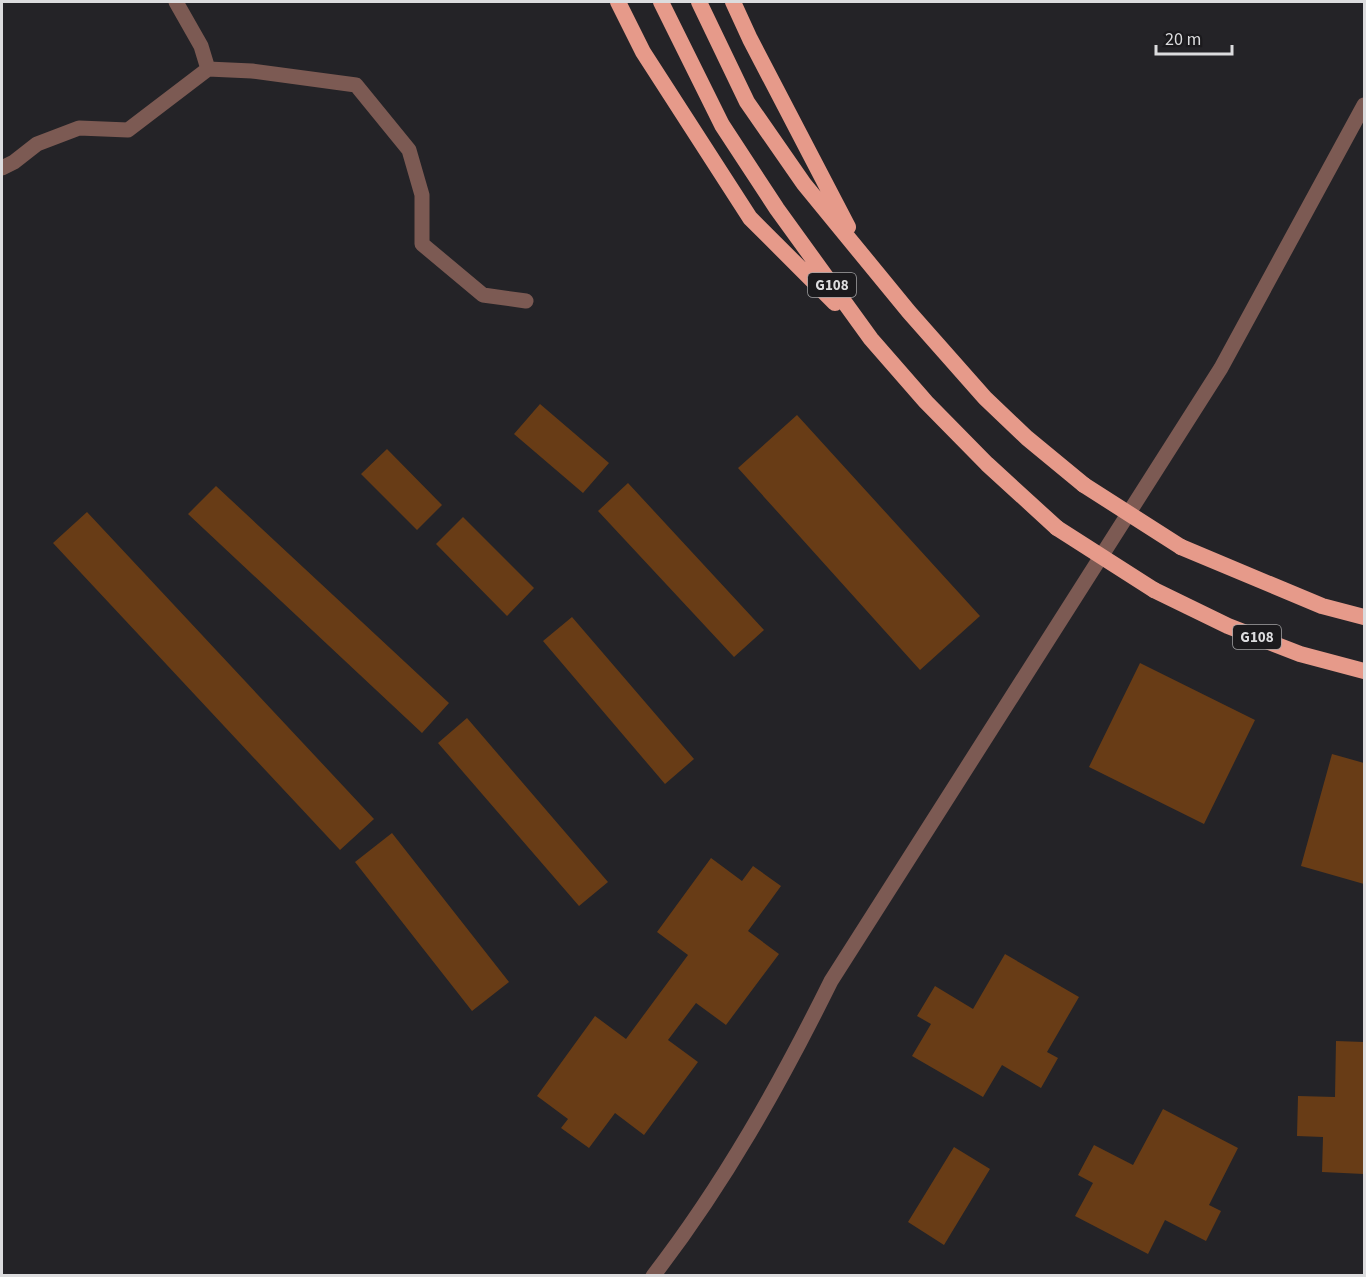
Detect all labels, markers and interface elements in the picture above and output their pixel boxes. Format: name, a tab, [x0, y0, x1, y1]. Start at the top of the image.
scale bar	[1156, 18, 1232, 56]
text: 20 m	[1165, 27, 1201, 52]
road number: G108	[808, 273, 856, 297]
road number: G108	[1233, 625, 1281, 649]

